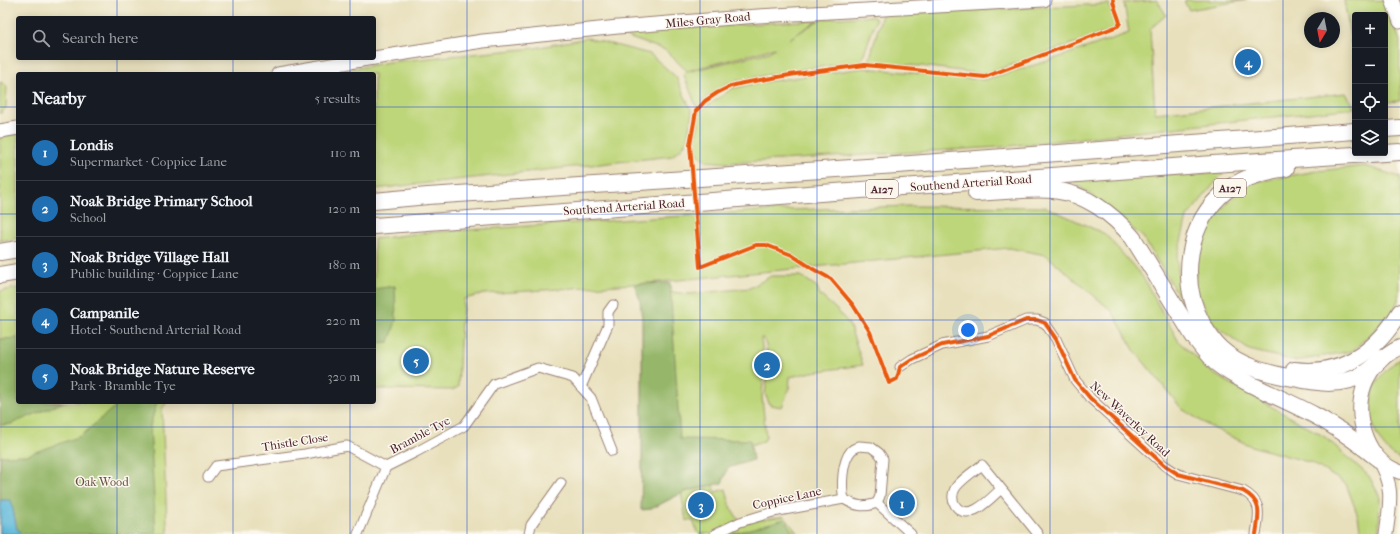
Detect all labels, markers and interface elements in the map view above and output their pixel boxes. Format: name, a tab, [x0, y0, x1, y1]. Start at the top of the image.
street label: Miles Gray Road	[665, 9, 752, 31]
north arrow	[1304, 12, 1340, 48]
map controls	[1352, 12, 1388, 156]
button: +	[1352, 12, 1388, 48]
search box	[16, 16, 376, 60]
icon: search	[30, 27, 52, 49]
text: Search here	[62, 29, 138, 47]
pin: 4	[1235, 47, 1261, 77]
button: −	[1352, 48, 1388, 84]
button: locate	[1352, 84, 1388, 120]
text: Nearby	[32, 88, 86, 108]
text: 5 results	[315, 91, 360, 106]
button: layers	[1352, 120, 1388, 156]
text: Londis	[70, 136, 113, 154]
text: 1	[43, 145, 47, 160]
text: 110 m	[330, 145, 360, 160]
text: Supermarket · Coppice Lane	[70, 154, 227, 169]
street label: Southend Arterial Road	[910, 172, 1033, 194]
road number: A127	[1214, 179, 1246, 197]
road number: A127	[866, 180, 898, 198]
text: Noak Bridge Primary School	[70, 192, 253, 210]
street label: Southend Arterial Road	[563, 196, 686, 218]
text: 2	[42, 201, 48, 216]
text: 120 m	[328, 201, 360, 216]
text: School	[70, 210, 106, 225]
text: Noak Bridge Village Hall	[70, 248, 229, 266]
text: 3	[42, 257, 48, 272]
text: 180 m	[328, 257, 360, 272]
text: Public building · Coppice Lane	[70, 266, 239, 281]
text: Campanile	[70, 304, 139, 322]
text: 4	[41, 313, 49, 328]
text: 220 m	[326, 313, 360, 328]
your location	[958, 320, 978, 340]
text: Hotel · Southend Arterial Road	[70, 322, 241, 337]
pin: 5	[403, 346, 429, 376]
pin: 2	[754, 350, 780, 380]
text: Noak Bridge Nature Reserve	[70, 360, 255, 378]
text: 5	[42, 369, 48, 384]
text: 320 m	[327, 369, 360, 384]
text: Park · Bramble Tye	[70, 378, 176, 393]
street label: New Waverley Road	[1087, 378, 1173, 460]
street label: Bramble Tye	[387, 413, 453, 457]
street label: Thistle Close	[261, 430, 329, 454]
park label: Oak Wood	[75, 475, 129, 489]
street label: Coppice Lane	[751, 484, 823, 512]
pin: 1	[889, 488, 915, 518]
pin: 3	[688, 490, 714, 520]

